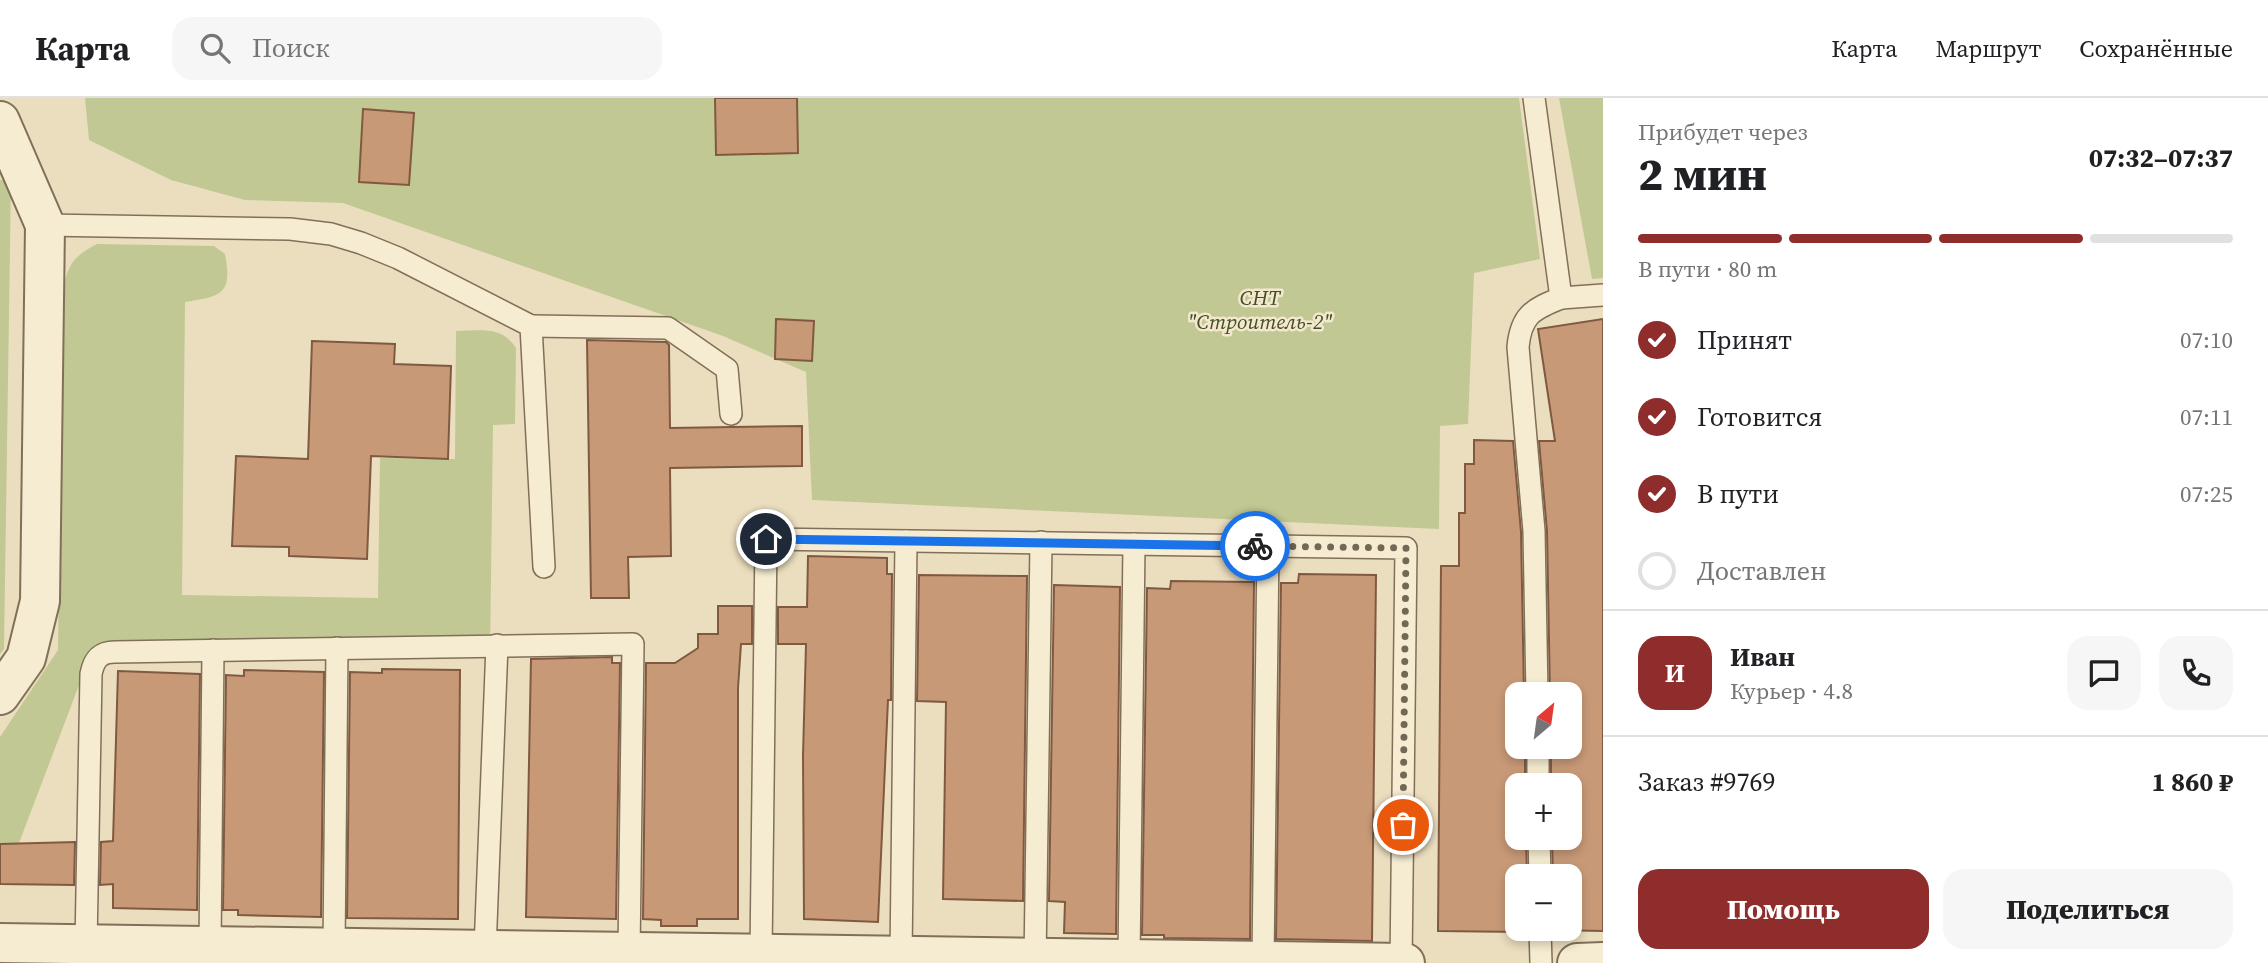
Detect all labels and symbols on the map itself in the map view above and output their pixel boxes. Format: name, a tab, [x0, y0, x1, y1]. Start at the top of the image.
park label: СНТ "Строитель-2"	[1188, 283, 1333, 336]
pin	[736, 509, 796, 569]
courier	[1220, 511, 1290, 581]
north arrow	[1505, 682, 1582, 760]
pin	[1373, 795, 1433, 855]

